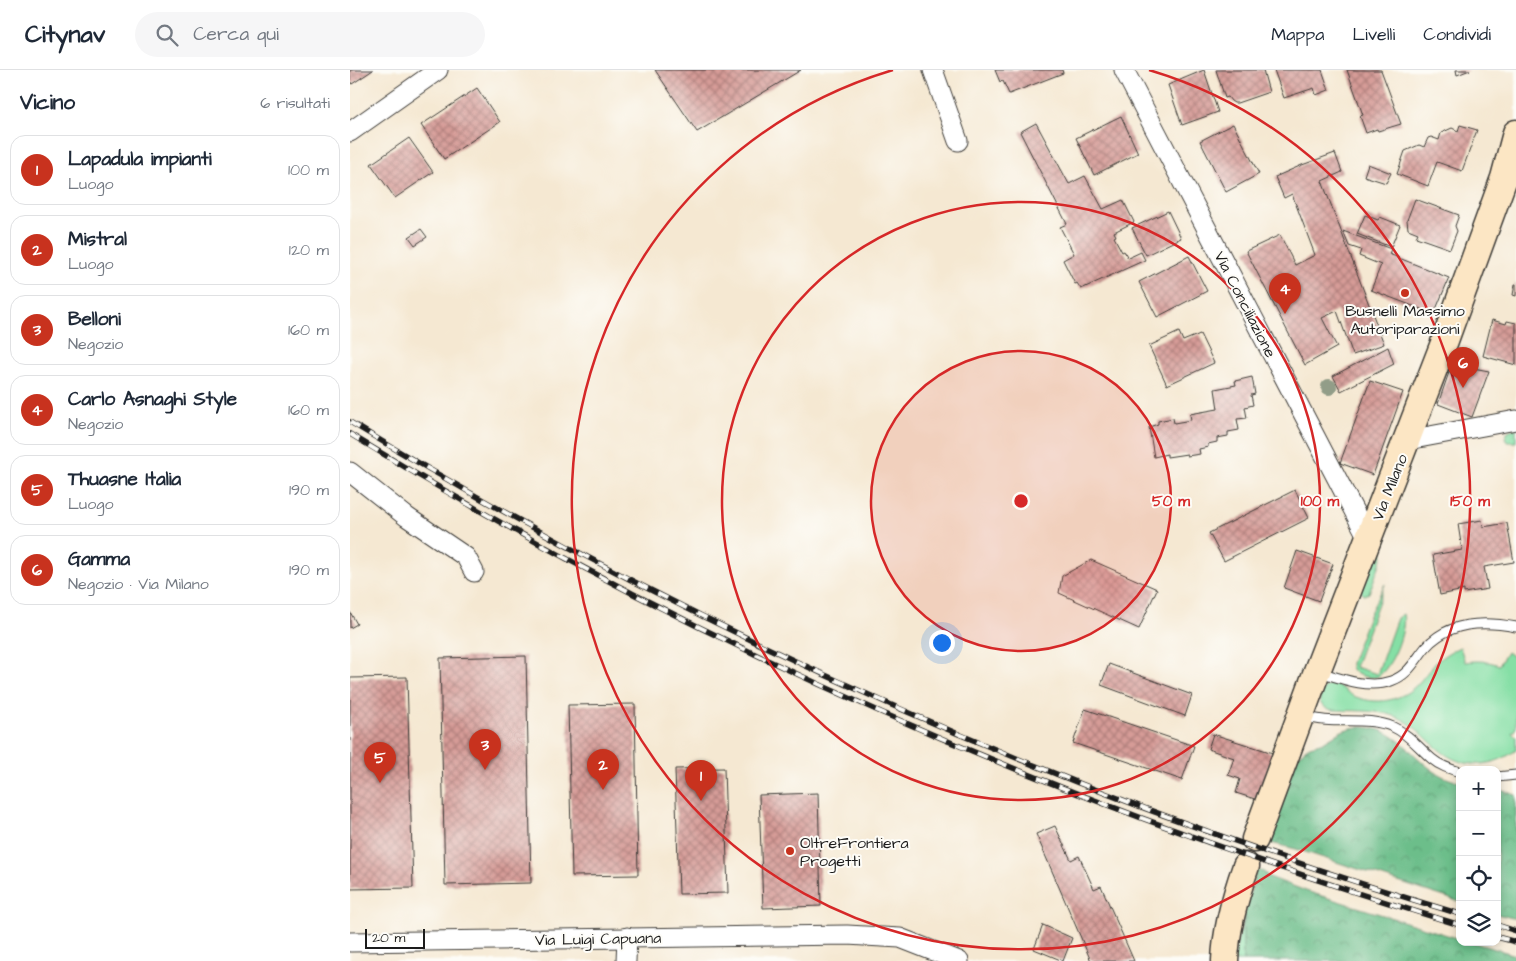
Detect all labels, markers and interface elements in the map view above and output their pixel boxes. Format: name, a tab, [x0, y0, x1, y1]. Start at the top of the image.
search box	[135, 12, 485, 57]
text: Citynav	[25, 18, 105, 52]
icon: search	[153, 21, 181, 49]
text: Cerca qui	[193, 21, 279, 48]
text: Mappa	[1271, 22, 1325, 47]
text: Livelli	[1353, 22, 1395, 47]
text: Condividi	[1423, 22, 1491, 47]
text: Vicino	[20, 88, 75, 117]
text: 6 risultati	[260, 92, 330, 114]
text: Lapadula impianti	[68, 146, 212, 173]
text: 1	[36, 159, 38, 181]
text: 100 m	[288, 159, 329, 181]
text: Luogo	[68, 173, 113, 195]
text: Mistral	[68, 226, 127, 253]
text: 2	[32, 239, 42, 261]
text: 120 m	[289, 239, 329, 261]
street label: Via Conciliazione	[1209, 247, 1282, 362]
text: Luogo	[68, 253, 113, 275]
pin: 4	[1269, 273, 1301, 314]
marker: Busnelli Massimo Autoriparazioni	[1399, 287, 1411, 299]
place label: Busnelli Massimo Autoriparazioni	[1345, 300, 1465, 340]
text: Belloni	[68, 306, 121, 333]
text: 3	[33, 319, 41, 341]
text: 160 m	[288, 319, 329, 341]
text: Negozio	[68, 333, 123, 355]
pin: 6	[1447, 347, 1479, 388]
text: Carlo Asnaghi Style	[68, 386, 237, 413]
text: 4	[32, 399, 42, 421]
text: 160 m	[288, 399, 329, 421]
text: Negozio	[68, 413, 123, 435]
street label: Via Milano	[1367, 451, 1413, 524]
text: Thuasne Italia	[68, 466, 181, 493]
text: 5	[31, 479, 43, 501]
text: 190 m	[289, 479, 329, 501]
text: 50 m	[1152, 491, 1190, 512]
text: 100 m	[1301, 491, 1340, 512]
text: 150 m	[1450, 491, 1490, 512]
centre of rings	[1012, 492, 1030, 510]
text: Luogo	[68, 493, 113, 515]
text: Gamma	[68, 546, 130, 573]
text: 6	[32, 559, 42, 581]
text: 190 m	[289, 559, 329, 581]
text: Negozio · Via Milano	[68, 573, 209, 595]
your location	[929, 630, 955, 656]
pin: 3	[469, 729, 501, 770]
pin: 5	[364, 742, 396, 783]
pin: 2	[587, 749, 619, 790]
pin: 1	[685, 760, 717, 801]
map controls	[1456, 766, 1501, 946]
button: +	[1456, 766, 1501, 811]
button: −	[1456, 811, 1501, 856]
place label: OltreFrontiera Progetti	[800, 832, 909, 873]
marker: OltreFrontiera Progetti	[784, 845, 796, 857]
button: locate	[1456, 856, 1501, 901]
button: layers	[1456, 901, 1501, 946]
scale bar	[365, 926, 425, 949]
street label: Via Luigi Capuana	[535, 927, 661, 952]
text: 20 m	[372, 928, 405, 948]

